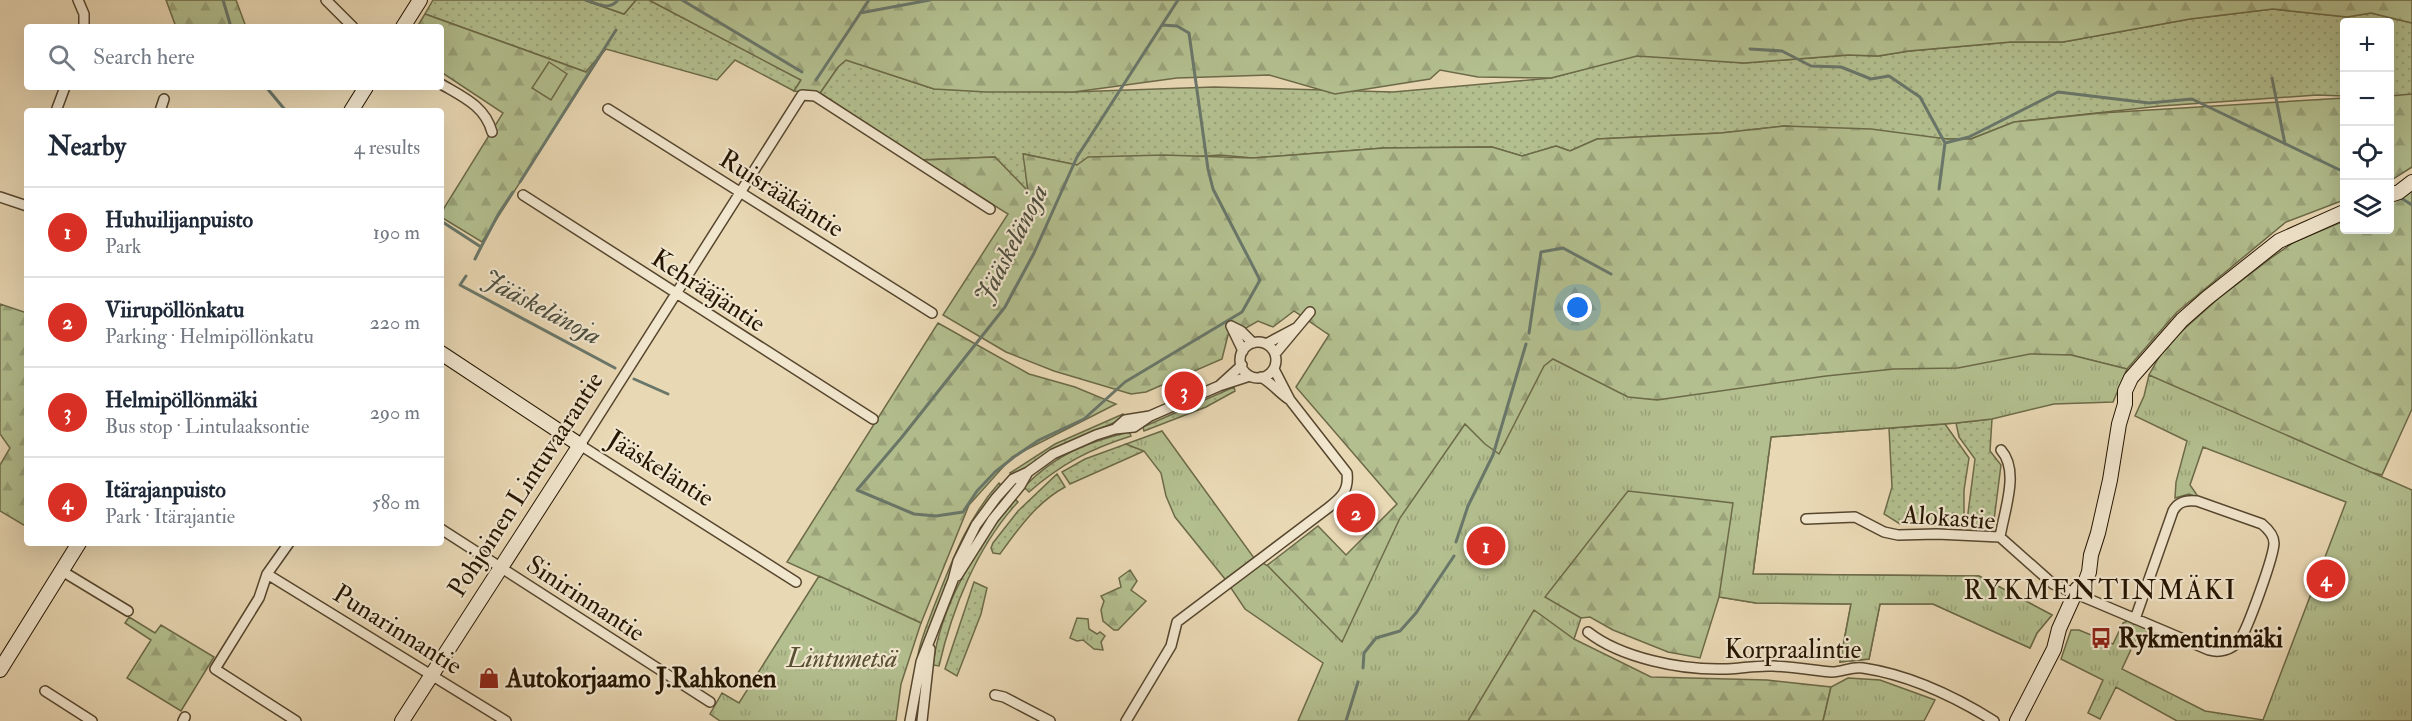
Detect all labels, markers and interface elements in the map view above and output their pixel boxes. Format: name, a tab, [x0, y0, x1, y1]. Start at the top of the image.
map controls	[2340, 18, 2394, 234]
button: +	[2340, 18, 2394, 72]
search box	[24, 24, 444, 90]
icon: search	[45, 41, 78, 74]
text: Search here	[93, 43, 195, 71]
button: −	[2340, 72, 2394, 126]
button: locate	[2340, 126, 2394, 180]
text: Nearby	[48, 131, 126, 163]
text: 4 results	[354, 135, 420, 160]
street label: Ruisrääkäntie	[713, 143, 850, 245]
water label: Jääskelänoja	[967, 179, 1056, 309]
button: layers	[2340, 180, 2394, 234]
text: Huhuilijanpuisto	[105, 206, 253, 234]
text: 1	[64, 220, 71, 245]
text: 190 m	[373, 220, 420, 245]
text: Park	[105, 234, 141, 259]
street label: Kehrääjäntie	[645, 242, 772, 340]
water label: Jääskelänoja	[477, 262, 607, 352]
your location	[1563, 293, 1592, 322]
text: Viirupöllönkatu	[105, 296, 244, 324]
text: 2	[62, 310, 73, 335]
text: 220 m	[370, 310, 420, 335]
text: Parking · Helmipöllönkatu	[105, 324, 314, 349]
street label: Pohjoinen Lintuvaarantie	[441, 366, 611, 603]
pin: 3	[1164, 368, 1204, 414]
text: Helmipöllönmäki	[105, 386, 258, 414]
text: 3	[64, 400, 71, 425]
text: 290 m	[370, 400, 420, 425]
text: Bus stop · Lintulaaksontie	[105, 414, 309, 439]
street label: Jääskeläntie	[600, 423, 720, 514]
text: Itärajanpuisto	[105, 476, 226, 504]
text: 4	[62, 490, 73, 515]
text: 580 m	[372, 490, 420, 515]
pin: 2	[1336, 490, 1376, 536]
street label: Alokastie	[1900, 499, 1997, 537]
text: Park · Itärajantie	[105, 504, 235, 529]
pin: 1	[1466, 524, 1506, 568]
street label: Sinirinnantie	[520, 549, 651, 649]
pin: 4	[2306, 556, 2346, 602]
district label: RYKMENTINMÄKI	[1963, 574, 2237, 607]
street label: Punarinnantie	[327, 578, 468, 682]
place label: Rykmentinmäki	[2118, 623, 2283, 656]
bus stop icon: Rykmentinmäki	[2089, 626, 2113, 650]
street label: Korpraalintie	[1725, 634, 1862, 667]
park label: Lintumetsä	[786, 643, 899, 675]
place label: Autokorjaamo J.Rahkonen	[505, 663, 777, 695]
shop icon: Autokorjaamo J.Rahkonen	[477, 666, 501, 690]

